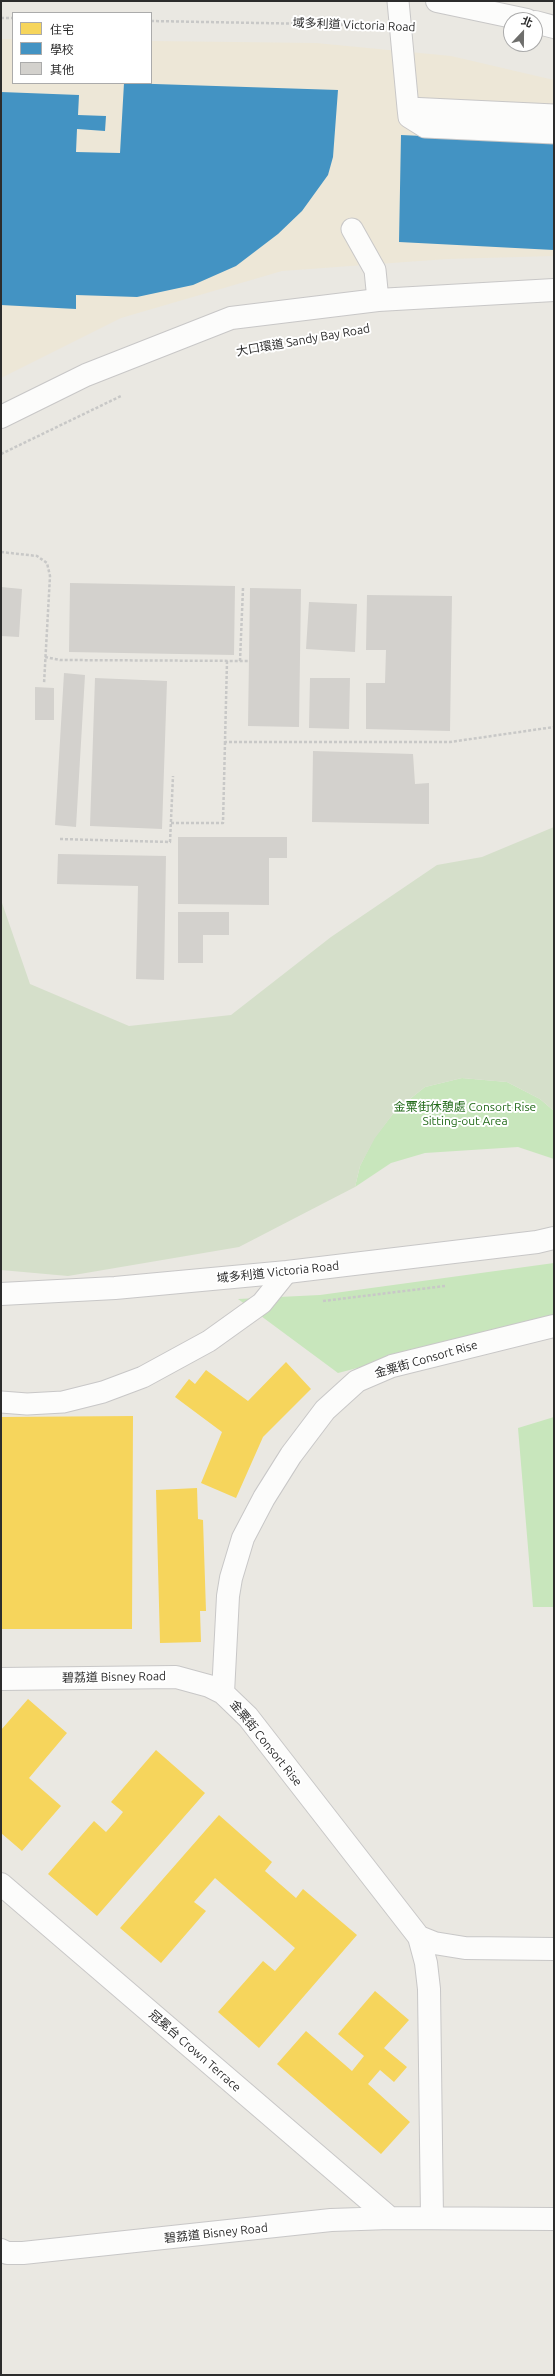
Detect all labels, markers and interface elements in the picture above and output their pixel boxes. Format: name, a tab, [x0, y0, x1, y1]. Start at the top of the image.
legend	[12, 12, 152, 84]
north arrow	[503, 12, 543, 52]
text: 北	[520, 14, 534, 29]
street label: 域多利道 Victoria Road	[292, 16, 416, 34]
text: 住宅	[50, 23, 74, 36]
text: 學校	[50, 43, 74, 56]
text: 其他	[50, 63, 74, 76]
street label: 大口環道 Sandy Bay Road	[235, 321, 371, 359]
park label: 金粟街休憩處 Consort Rise Sitting-out Area	[394, 1100, 536, 1128]
street label: 域多利道 Victoria Road	[216, 1258, 340, 1286]
street label: 金粟街 Consort Rise	[373, 1337, 479, 1381]
street label: 碧荔道 Bisney Road	[62, 1669, 166, 1685]
street label: 金粟街 Consort Rise	[227, 1697, 305, 1789]
street label: 冠冕台 Crown Terrace	[146, 2007, 244, 2095]
street label: 碧荔道 Bisney Road	[163, 2220, 269, 2246]

